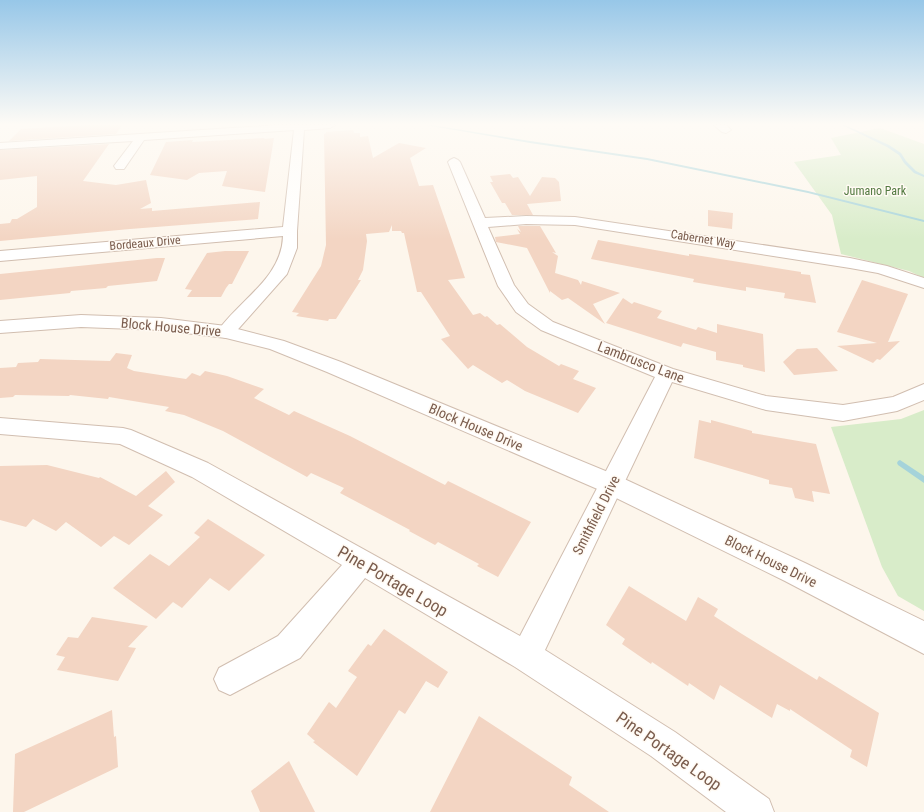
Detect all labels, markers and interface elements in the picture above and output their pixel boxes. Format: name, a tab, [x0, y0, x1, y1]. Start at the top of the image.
park label: Jumano Park	[844, 184, 907, 198]
street label: Cabernet Way	[670, 227, 736, 251]
street label: Bordeaux Drive	[109, 233, 181, 253]
street label: Block House Drive	[120, 315, 222, 339]
street label: Lambrusco Lane	[595, 338, 687, 386]
street label: Block House Drive	[427, 400, 526, 454]
street label: Smithfield Drive	[569, 472, 623, 557]
street label: Block House Drive	[722, 532, 820, 590]
street label: Pine Portage Loop	[334, 541, 452, 621]
street label: Pine Portage Loop	[613, 707, 725, 795]

